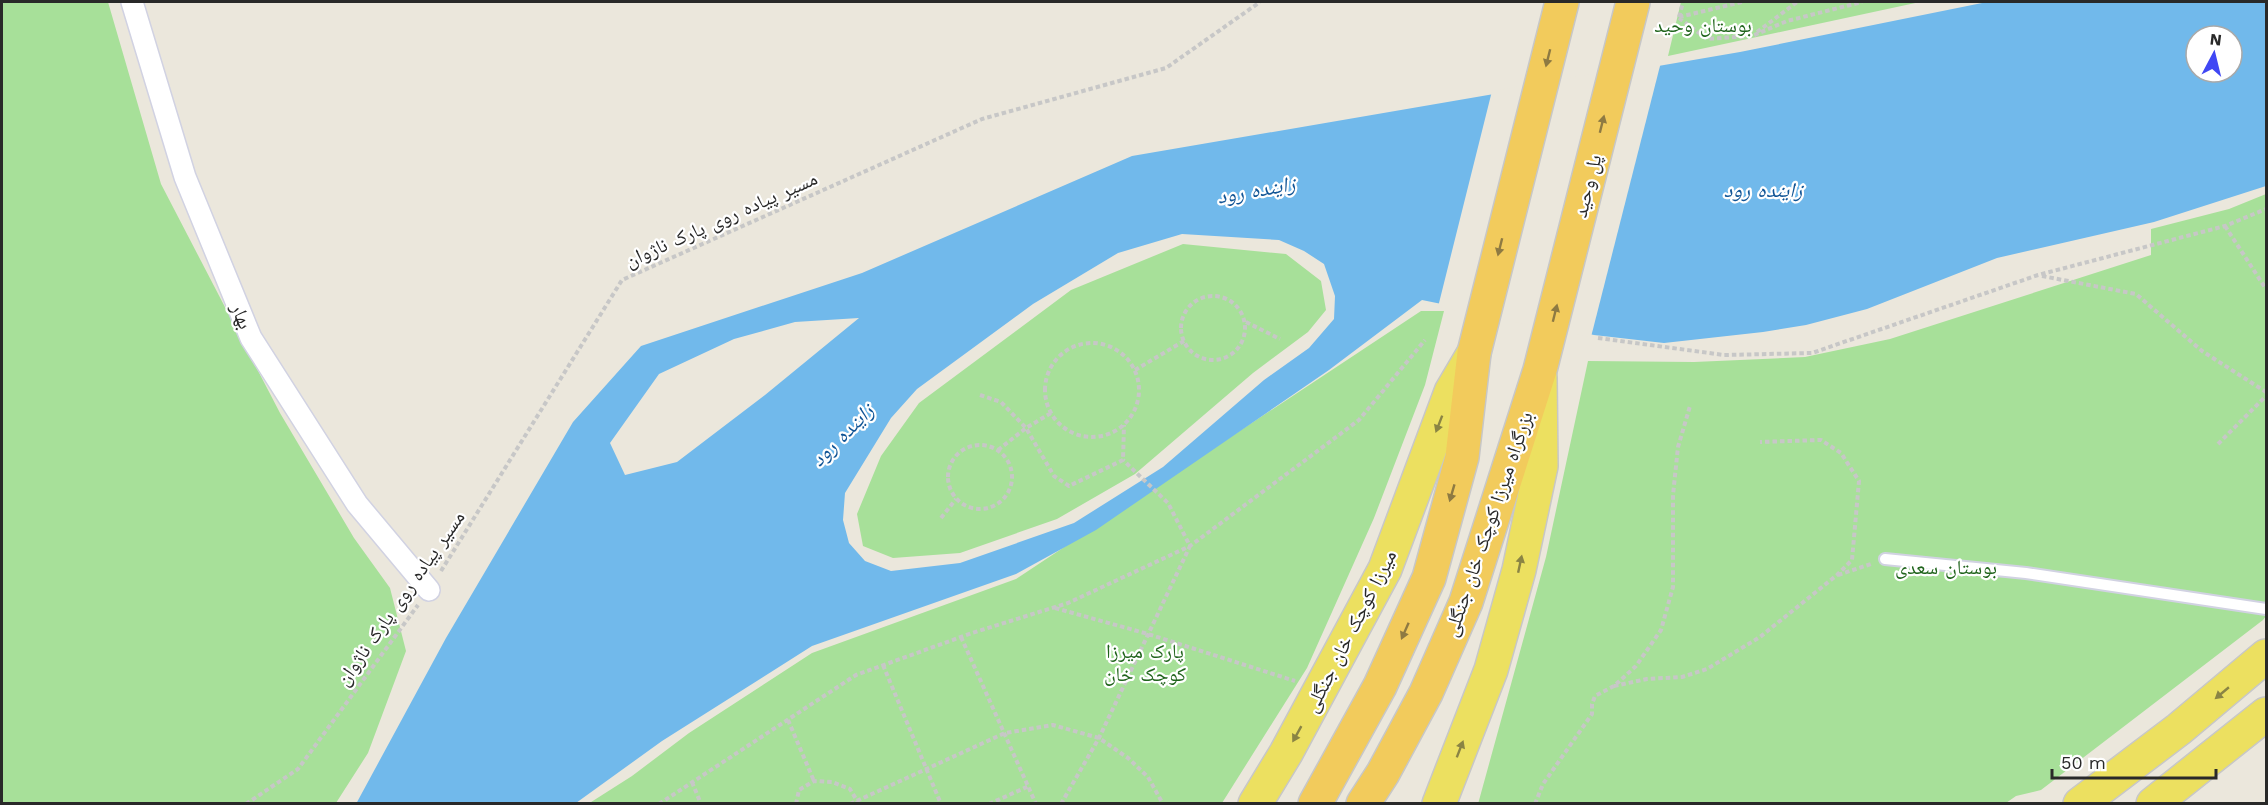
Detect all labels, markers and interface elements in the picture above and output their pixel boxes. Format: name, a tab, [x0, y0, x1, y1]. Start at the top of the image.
park label: بوستان وحید	[1654, 13, 1752, 37]
north arrow	[2184, 24, 2244, 84]
text: N	[2209, 29, 2223, 50]
one-way arrow	[1543, 49, 1552, 67]
one-way arrow	[1598, 115, 1608, 133]
street label: پل وحید	[1568, 152, 1607, 220]
street label: مسیر پیاده روی پارک ناژوان	[621, 166, 821, 272]
water label: زاینده رود	[1215, 170, 1299, 209]
water label: زاینده رود	[1724, 177, 1805, 202]
one-way arrow	[1495, 238, 1505, 256]
street label: بهار	[226, 299, 258, 333]
one-way arrow	[1550, 304, 1560, 322]
water label: زاینده رود	[805, 396, 880, 471]
street label: بزرگراه میرزا کوچک خان جنگلی	[1438, 408, 1538, 640]
one-way arrow	[1434, 415, 1443, 433]
one-way arrow	[1447, 484, 1457, 503]
street label: مسیر پیاده روی پارک ناژوان	[330, 506, 470, 690]
street label: میرزا کوچک خان جنگلی	[1299, 546, 1401, 716]
one-way arrow	[1516, 554, 1526, 573]
park label: بوستان سعدی	[1895, 555, 1997, 579]
one-way arrow	[1400, 623, 1410, 641]
park label: پارک میرزا کوچک خان	[1104, 639, 1186, 686]
one-way arrow	[2214, 687, 2230, 700]
one-way arrow	[1292, 726, 1302, 743]
one-way arrow	[1456, 740, 1466, 758]
scale bar	[2052, 742, 2216, 780]
text: 50 m	[2061, 752, 2106, 773]

